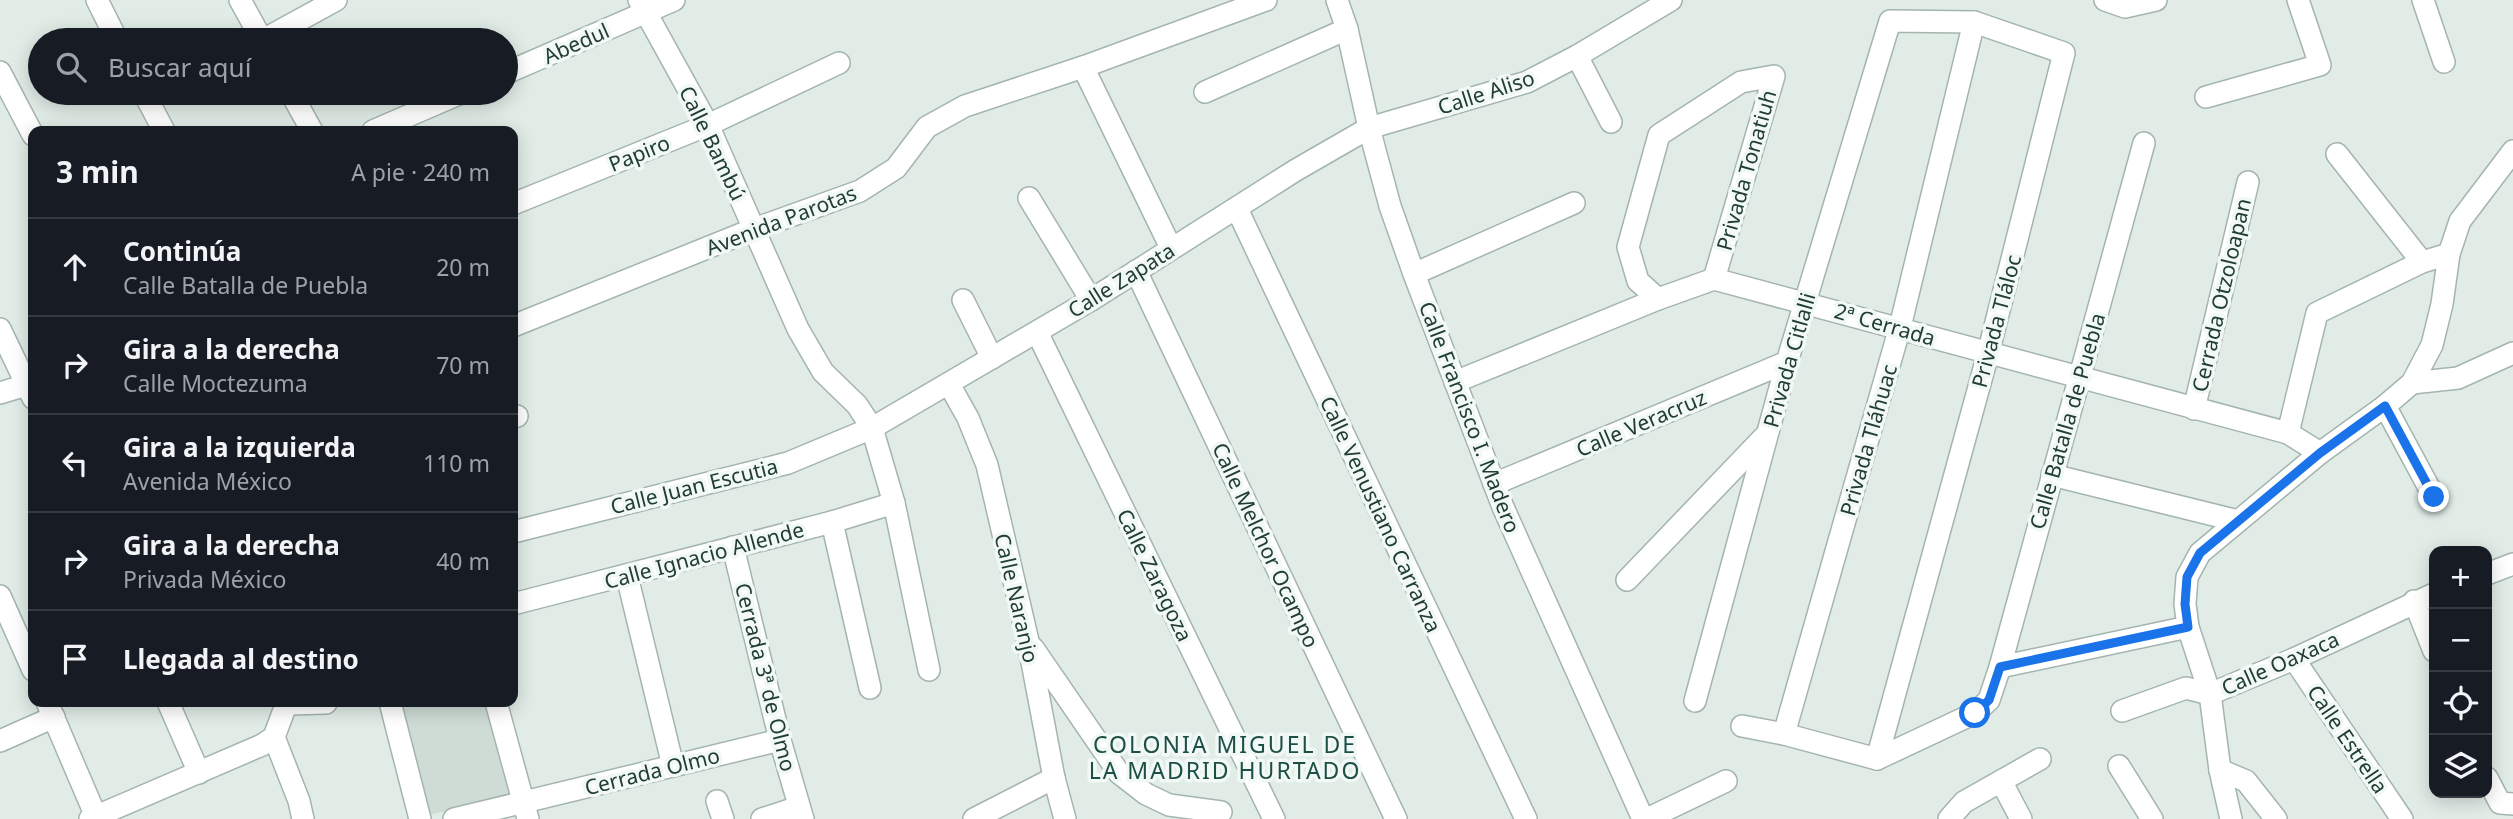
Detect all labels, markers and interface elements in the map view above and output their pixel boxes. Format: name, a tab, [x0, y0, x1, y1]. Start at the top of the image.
street label: Abedul	[539, 16, 613, 70]
search box	[28, 28, 518, 105]
icon: search	[52, 48, 90, 86]
text: Buscar aquí	[108, 49, 251, 85]
street label: Calle Aliso	[1434, 63, 1538, 121]
street label: Calle Bambú	[673, 81, 753, 205]
street label: Privada Tonatiuh	[1710, 86, 1782, 254]
street label: Papiro	[604, 128, 674, 178]
text: 3 min	[56, 151, 139, 192]
text: A pie · 240 m	[351, 156, 490, 188]
street label: Avenida Parotas	[702, 178, 860, 262]
street label: Cerrada Otzoloapan	[2185, 195, 2257, 395]
text: Continúa	[123, 233, 241, 269]
street label: Calle Zapata	[1062, 236, 1180, 324]
icon: ahead	[56, 248, 94, 286]
text: 20 m	[436, 251, 490, 283]
street label: Privada Tláloc	[1965, 251, 2027, 391]
text: Calle Batalla de Puebla	[123, 269, 368, 301]
street label: Privada Citlalli	[1756, 289, 1822, 431]
street label: 2ª Cerrada	[1831, 296, 1939, 352]
street label: Calle Francisco I. Madero	[1413, 297, 1527, 537]
street label: Calle Batalla de Puebla	[2023, 310, 2111, 532]
text: Gira a la derecha	[123, 331, 340, 367]
icon: right	[56, 346, 94, 384]
text: 70 m	[436, 349, 490, 381]
street label: Privada Tláhuac	[1833, 361, 1903, 519]
text: Calle Moctezuma	[123, 367, 308, 399]
street label: Calle Veracruz	[1572, 383, 1710, 463]
street label: Calle Venustiano Carranza	[1314, 391, 1448, 637]
text: Gira a la izquierda	[123, 429, 356, 465]
street label: Calle Melchor Ocampo	[1206, 438, 1326, 652]
icon: left	[56, 444, 94, 482]
text: 110 m	[423, 447, 490, 479]
street label: Calle Juan Escutia	[607, 452, 781, 520]
text: Avenida México	[123, 465, 292, 497]
route end	[2418, 481, 2449, 512]
street label: Calle Zaragoza	[1111, 504, 1199, 646]
street label: Calle Ignacio Allende	[601, 515, 807, 595]
text: Gira a la derecha	[123, 527, 340, 563]
street label: Calle Naranjo	[989, 531, 1045, 665]
icon: right	[56, 542, 94, 580]
text: 40 m	[436, 545, 490, 577]
map controls	[2429, 546, 2492, 798]
button: +	[2429, 546, 2492, 609]
text: Privada México	[123, 563, 286, 595]
street label: Cerrada 3ª de Olmo	[729, 580, 803, 774]
button: −	[2429, 609, 2492, 672]
street label: Calle Oaxaca	[2217, 625, 2343, 701]
icon: arrive	[56, 640, 94, 678]
text: Llegada al destino	[123, 641, 359, 677]
button: locate	[2429, 672, 2492, 735]
street label: Calle Estrella	[2301, 679, 2395, 799]
route start	[1959, 697, 1990, 728]
district label: COLONIA MIGUEL DE LA MADRID HURTADO	[1089, 728, 1361, 786]
button: layers	[2429, 735, 2492, 798]
street label: Cerrada Olmo	[582, 741, 722, 801]

